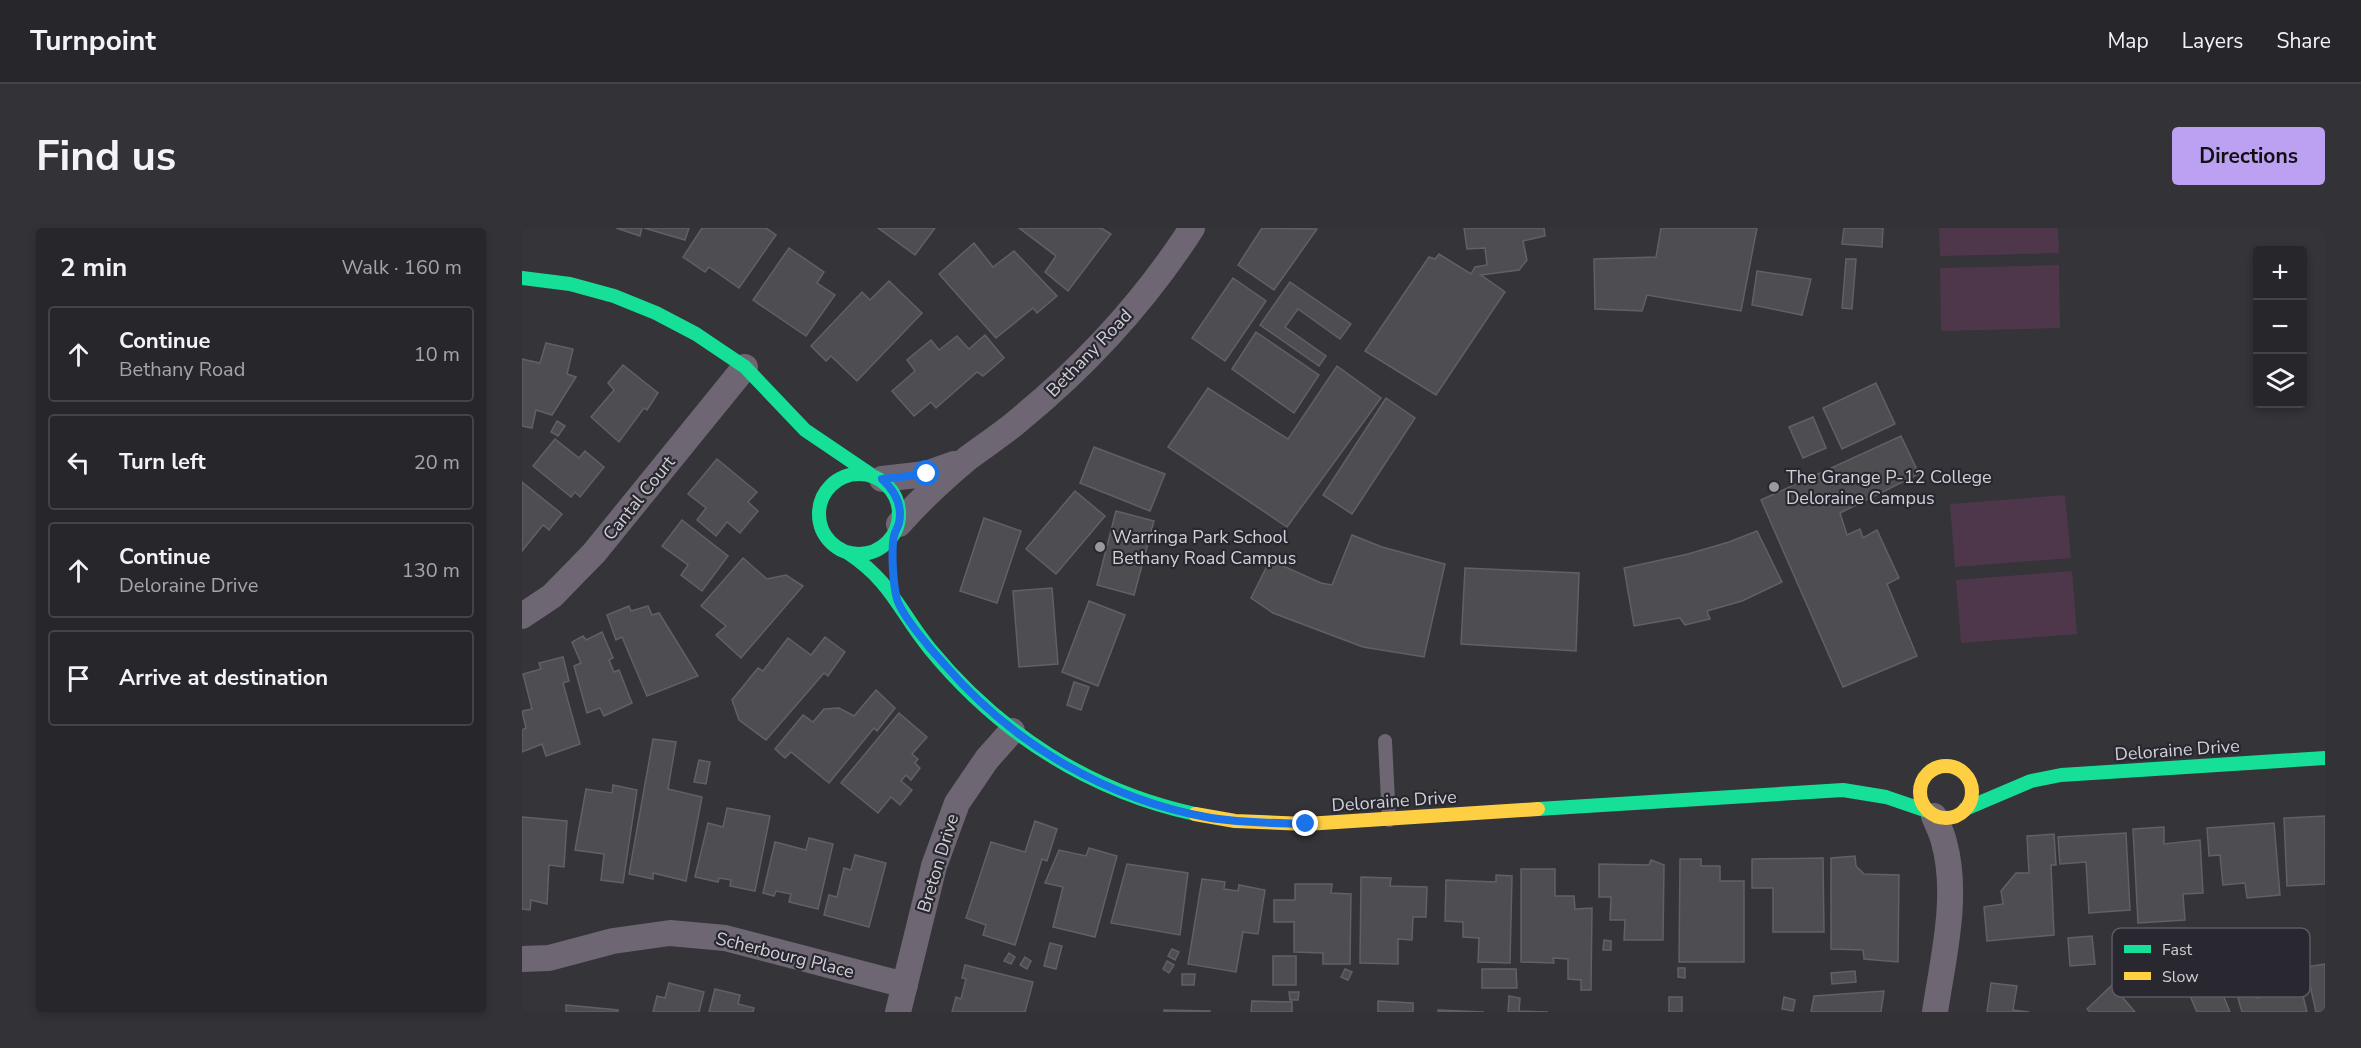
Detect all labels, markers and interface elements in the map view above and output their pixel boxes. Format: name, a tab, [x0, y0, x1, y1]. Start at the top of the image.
text: Turnpoint	[30, 22, 156, 60]
text: Map	[2107, 27, 2149, 55]
text: Layers	[2182, 27, 2243, 55]
text: Share	[2276, 27, 2331, 55]
button: Directions	[2172, 127, 2325, 185]
text: Find us	[36, 128, 176, 185]
map controls	[2253, 246, 2307, 408]
button: +	[2253, 246, 2307, 300]
text: 2 min	[60, 250, 127, 285]
text: Walk · 160 m	[342, 254, 462, 281]
button: −	[2253, 300, 2307, 354]
street label: Bethany Road	[1041, 304, 1137, 402]
text: Continue	[119, 326, 210, 356]
icon: ahead	[62, 338, 95, 371]
text: 10 m	[414, 341, 460, 368]
button: layers	[2253, 354, 2307, 408]
text: Bethany Road	[119, 356, 245, 383]
icon: left	[62, 446, 95, 479]
text: Turn left	[119, 447, 206, 477]
text: 20 m	[414, 449, 460, 476]
street label: Cantal Court	[598, 450, 681, 545]
route start	[913, 460, 939, 486]
place label: The Grange P-12 College Deloraine Campus	[1786, 465, 1992, 510]
marker: The Grange P-12 College Deloraine Campus	[1767, 480, 1781, 494]
place label: Warringa Park School Bethany Road Campus	[1112, 525, 1296, 570]
marker: Warringa Park School Bethany Road Campus	[1093, 540, 1107, 554]
text: Continue	[119, 542, 210, 572]
icon: ahead	[62, 554, 95, 587]
text: 130 m	[402, 557, 460, 584]
text: Deloraine Drive	[119, 572, 258, 599]
icon: arrive	[62, 662, 95, 695]
text: Arrive at destination	[119, 663, 328, 693]
street label: Deloraine Drive	[2114, 734, 2240, 766]
street label: Deloraine Drive	[1331, 785, 1457, 817]
route end	[1292, 810, 1318, 836]
street label: Breton Drive	[912, 811, 964, 915]
street label: Scherbourg Place	[713, 926, 857, 984]
legend	[2112, 928, 2310, 997]
text: Fast	[2162, 939, 2193, 961]
text: Slow	[2162, 966, 2199, 988]

